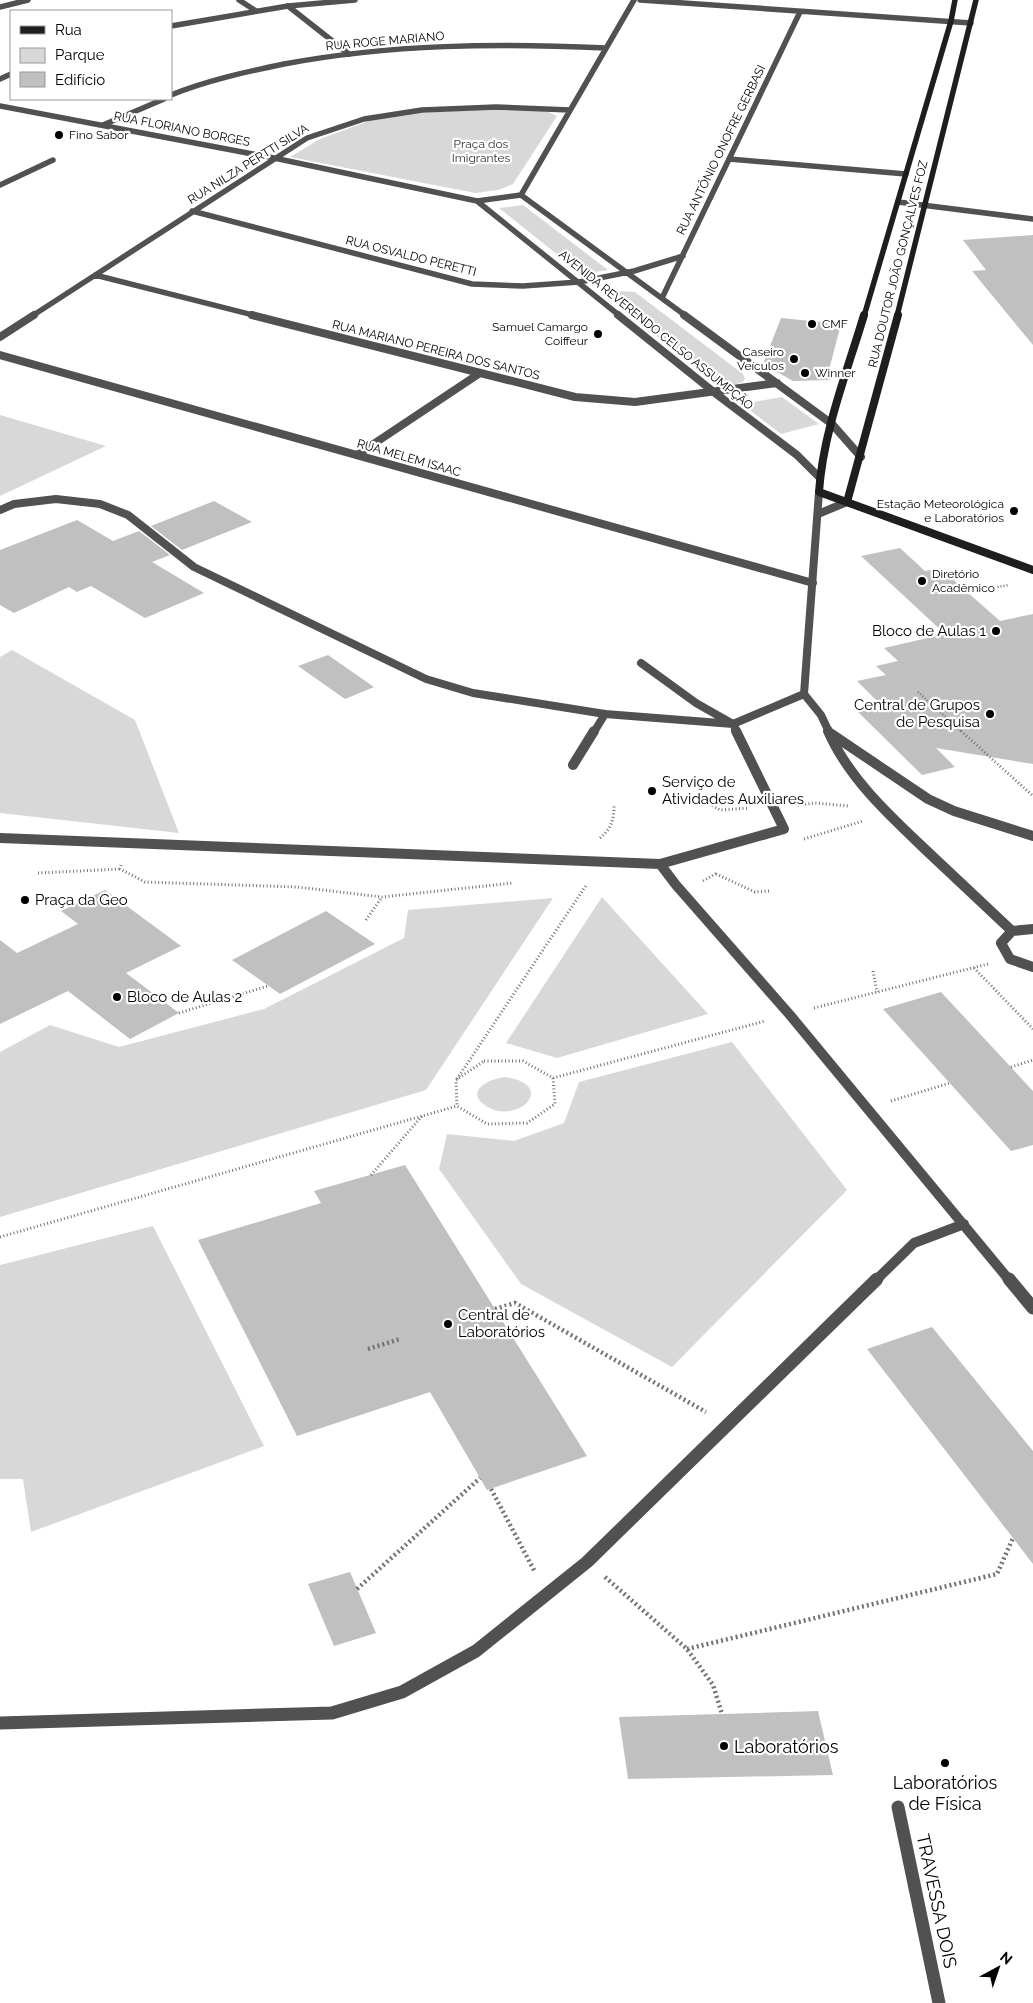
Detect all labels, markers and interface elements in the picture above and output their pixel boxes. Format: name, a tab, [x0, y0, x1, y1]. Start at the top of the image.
legend	[10, 10, 172, 100]
text: Rua	[55, 21, 82, 39]
street label: RUA ROGE MARIANO	[325, 29, 445, 53]
text: Parque	[55, 46, 105, 64]
street label: RUA ANTÔNIO ONOFRE GERBASI	[674, 63, 768, 237]
text: Edifício	[55, 71, 105, 89]
street label: RUA FLORIANO BORGES	[113, 109, 251, 149]
street label: RUA NILZA PERTTI SILVA	[185, 121, 311, 207]
place label: Fino Sabor	[69, 128, 129, 142]
marker: Fino Sabor	[53, 129, 65, 141]
park label: Praça dos Imigrantes	[452, 137, 510, 165]
street label: RUA DOUTOR JOÃO GONÇALVES FOZ	[865, 159, 931, 369]
street label: RUA OSVALDO PERETTI	[344, 233, 478, 279]
street label: AVENIDA REVERENDO CELSO ASSUMPÇÃO	[556, 247, 756, 413]
street label: RUA MARIANO PEREIRA DOS SANTOS	[331, 317, 541, 383]
place label: CMF	[822, 317, 848, 331]
marker: CMF	[806, 318, 818, 330]
place label: Samuel Camargo Coiffeur	[492, 320, 589, 348]
marker: Samuel Camargo Coiffeur	[592, 328, 604, 340]
place label: Caseiro Veículos	[737, 345, 784, 373]
marker: Caseiro Veículos	[788, 353, 800, 365]
place label: Winner	[815, 366, 856, 380]
marker: Winner	[799, 367, 811, 379]
street label: RUA MELEM ISAAC	[355, 436, 463, 480]
place label: Estação Meteorológica e Laboratórios	[877, 497, 1004, 525]
marker: Estação Meteorológica e Laboratórios	[1008, 505, 1020, 517]
place label: Diretório Acadêmico	[932, 567, 995, 595]
marker: Diretório Acadêmico	[916, 575, 928, 587]
place label: Bloco de Aulas 1	[872, 622, 987, 640]
marker: Bloco de Aulas 1	[990, 625, 1002, 637]
place label: Central de Grupos de Pesquisa	[854, 696, 980, 731]
marker: Central de Grupos de Pesquisa	[984, 708, 996, 720]
place label: Serviço de Atividades Auxiliares	[662, 773, 804, 808]
marker: Serviço de Atividades Auxiliares	[646, 785, 658, 797]
place label: Praça da Geo	[35, 891, 128, 909]
marker: Praça da Geo	[19, 894, 31, 906]
place label: Bloco de Aulas 2	[127, 988, 243, 1006]
marker: Bloco de Aulas 2	[111, 991, 123, 1003]
place label: Central de Laboratórios	[458, 1306, 545, 1341]
marker: Central de Laboratórios	[442, 1318, 454, 1330]
place label: Laboratórios	[734, 1736, 839, 1757]
marker: Laboratórios	[718, 1740, 730, 1752]
marker: Laboratórios de Física	[939, 1757, 951, 1769]
place label: Laboratórios de Física	[893, 1772, 997, 1814]
street label: TRAVESSA DOIS	[913, 1832, 961, 1970]
north arrow	[973, 1943, 1023, 1993]
text: N	[997, 1948, 1016, 1968]

